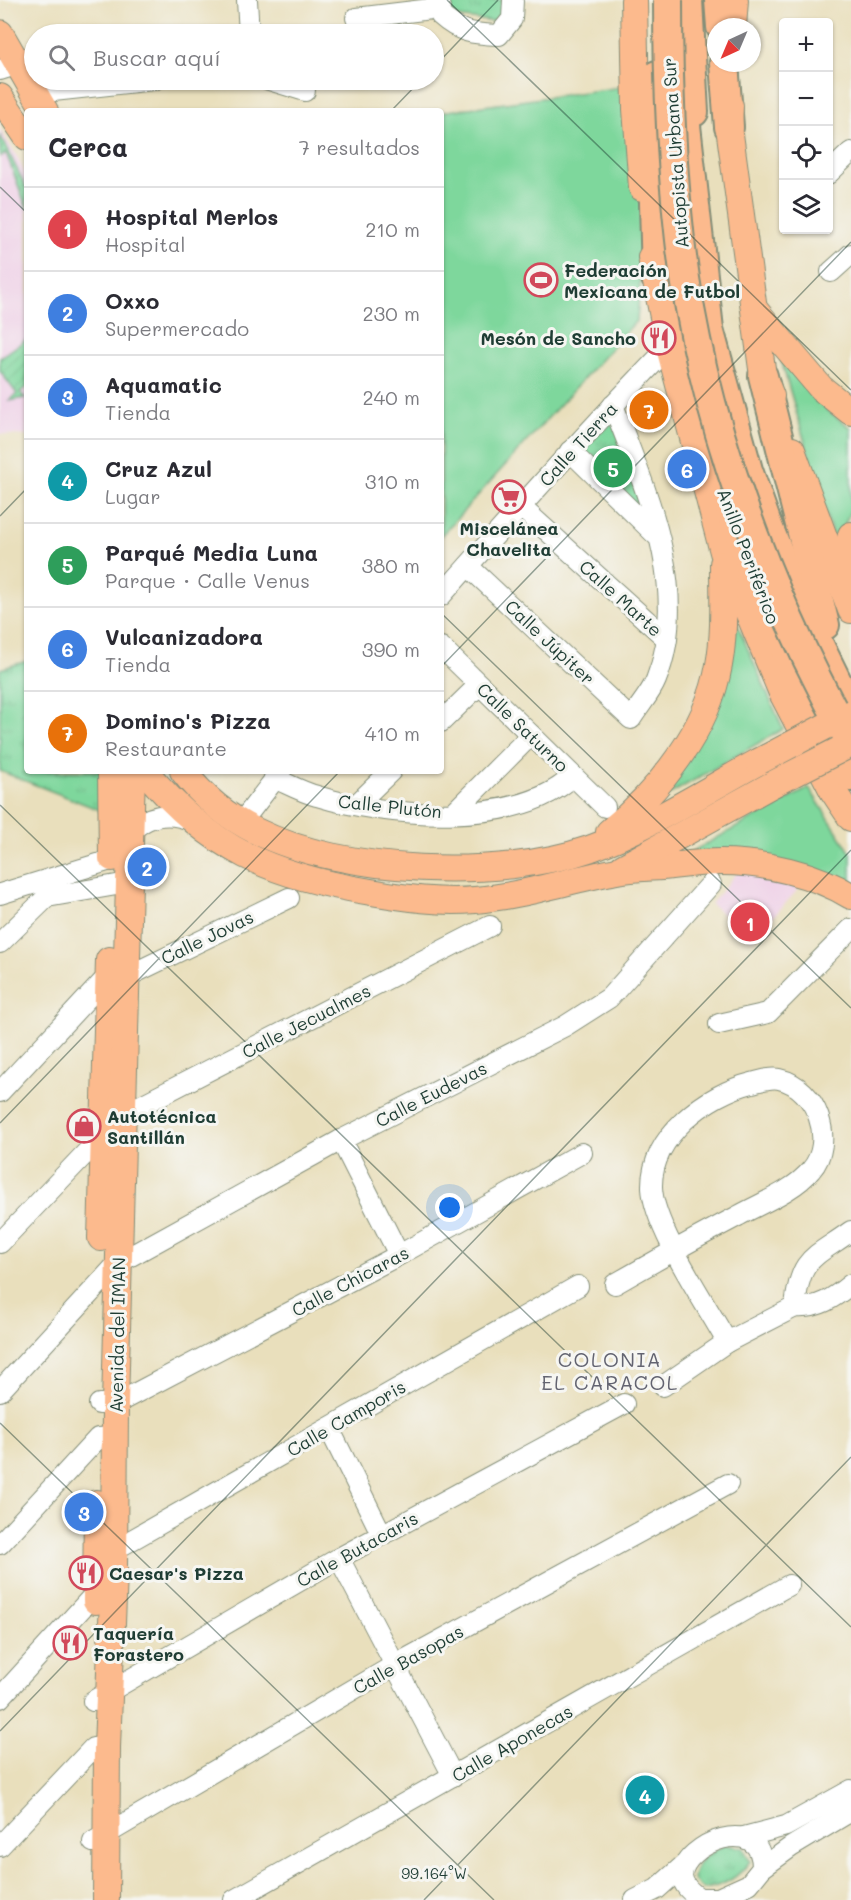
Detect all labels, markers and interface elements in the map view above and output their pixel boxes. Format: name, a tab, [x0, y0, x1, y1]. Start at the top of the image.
north arrow	[707, 18, 761, 72]
map controls	[779, 18, 833, 234]
button: +	[779, 18, 833, 72]
search box	[24, 24, 444, 90]
icon: search	[45, 41, 78, 74]
text: Buscar aquí	[93, 43, 221, 72]
street label: Autopista Urbana Sur	[656, 57, 694, 249]
button: −	[779, 72, 833, 126]
button: locate	[779, 126, 833, 180]
text: Cerca	[48, 130, 128, 164]
text: 7 resultados	[299, 134, 420, 160]
button: layers	[779, 180, 833, 234]
text: Hospital Merlos	[105, 202, 278, 231]
text: 1	[63, 216, 72, 242]
text: 210 m	[365, 216, 420, 242]
text: Hospital	[105, 231, 186, 257]
place label: Federación Mexicana de Futbol	[564, 258, 740, 303]
sports icon: Federación Mexicana de Futbol	[523, 262, 559, 298]
text: Oxxo	[105, 286, 159, 315]
text: 2	[62, 300, 73, 326]
text: 230 m	[362, 300, 420, 326]
text: Supermercado	[105, 315, 249, 341]
restaurant icon: Mesón de Sancho	[641, 320, 677, 356]
place label: Mesón de Sancho	[480, 326, 636, 350]
text: Aquamatic	[105, 370, 222, 399]
text: 3	[62, 384, 74, 410]
text: 240 m	[362, 384, 420, 410]
pin: 7	[630, 388, 668, 432]
street label: Calle Tierra	[534, 397, 622, 491]
text: Tienda	[105, 399, 171, 425]
pin: 5	[594, 446, 632, 490]
pin: 6	[668, 446, 706, 492]
text: Cruz Azul	[105, 454, 212, 483]
text: 4	[61, 468, 74, 494]
text: 310 m	[365, 468, 420, 494]
supermarket icon: Miscelánea Chavelita	[491, 479, 527, 515]
text: Lugar	[105, 483, 161, 509]
street label: Anillo Periférico	[712, 485, 786, 627]
place label: Miscelánea Chavelita	[459, 516, 559, 561]
text: Parqué Media Luna	[105, 538, 318, 567]
text: 5	[62, 552, 73, 578]
text: 380 m	[362, 552, 420, 578]
street label: Calle Marte	[574, 554, 668, 642]
text: Parque · Calle Venus	[105, 567, 310, 593]
street label: Calle Júpiter	[500, 594, 600, 690]
text: Vulcanizadora	[105, 622, 263, 651]
text: 6	[61, 636, 74, 662]
text: 390 m	[362, 636, 420, 662]
text: Tienda	[105, 651, 171, 677]
street label: Calle Saturno	[472, 677, 574, 777]
text: Domino's Pizza	[105, 706, 271, 735]
text: 7	[62, 720, 73, 746]
text: 410 m	[365, 720, 420, 746]
text: Restaurante	[105, 735, 227, 761]
street label: Calle Plutón	[337, 789, 443, 823]
pin: 2	[128, 844, 166, 890]
pin: 1	[730, 900, 770, 944]
street label: Calle Jovas	[157, 904, 257, 970]
street label: Calle Jecualmes	[238, 978, 374, 1064]
street label: Calle Eudevas	[371, 1056, 491, 1132]
place label: Autotécnica Santillán	[107, 1104, 217, 1149]
shop icon: Autotécnica Santillán	[66, 1108, 102, 1144]
your location	[435, 1193, 464, 1222]
street label: Calle Chicaras	[287, 1240, 413, 1322]
street label: Avenida del IMAN	[104, 1257, 130, 1413]
district label: COLONIA EL CARACOL	[541, 1346, 679, 1395]
street label: Calle Camporis	[282, 1374, 410, 1462]
pin: 3	[64, 1490, 104, 1534]
street label: Calle Butacaris	[292, 1506, 422, 1592]
restaurant icon: Caesar's Pizza	[68, 1555, 104, 1591]
place label: Caesar's Pizza	[109, 1561, 244, 1585]
street label: Calle Basopas	[348, 1619, 468, 1699]
place label: Taquería Forastero	[93, 1621, 184, 1666]
restaurant icon: Taquería Forastero	[52, 1625, 88, 1661]
street label: Calle Aponecas	[447, 1699, 577, 1787]
pin: 4	[626, 1772, 664, 1818]
text: 99.164°W	[401, 1863, 467, 1883]

